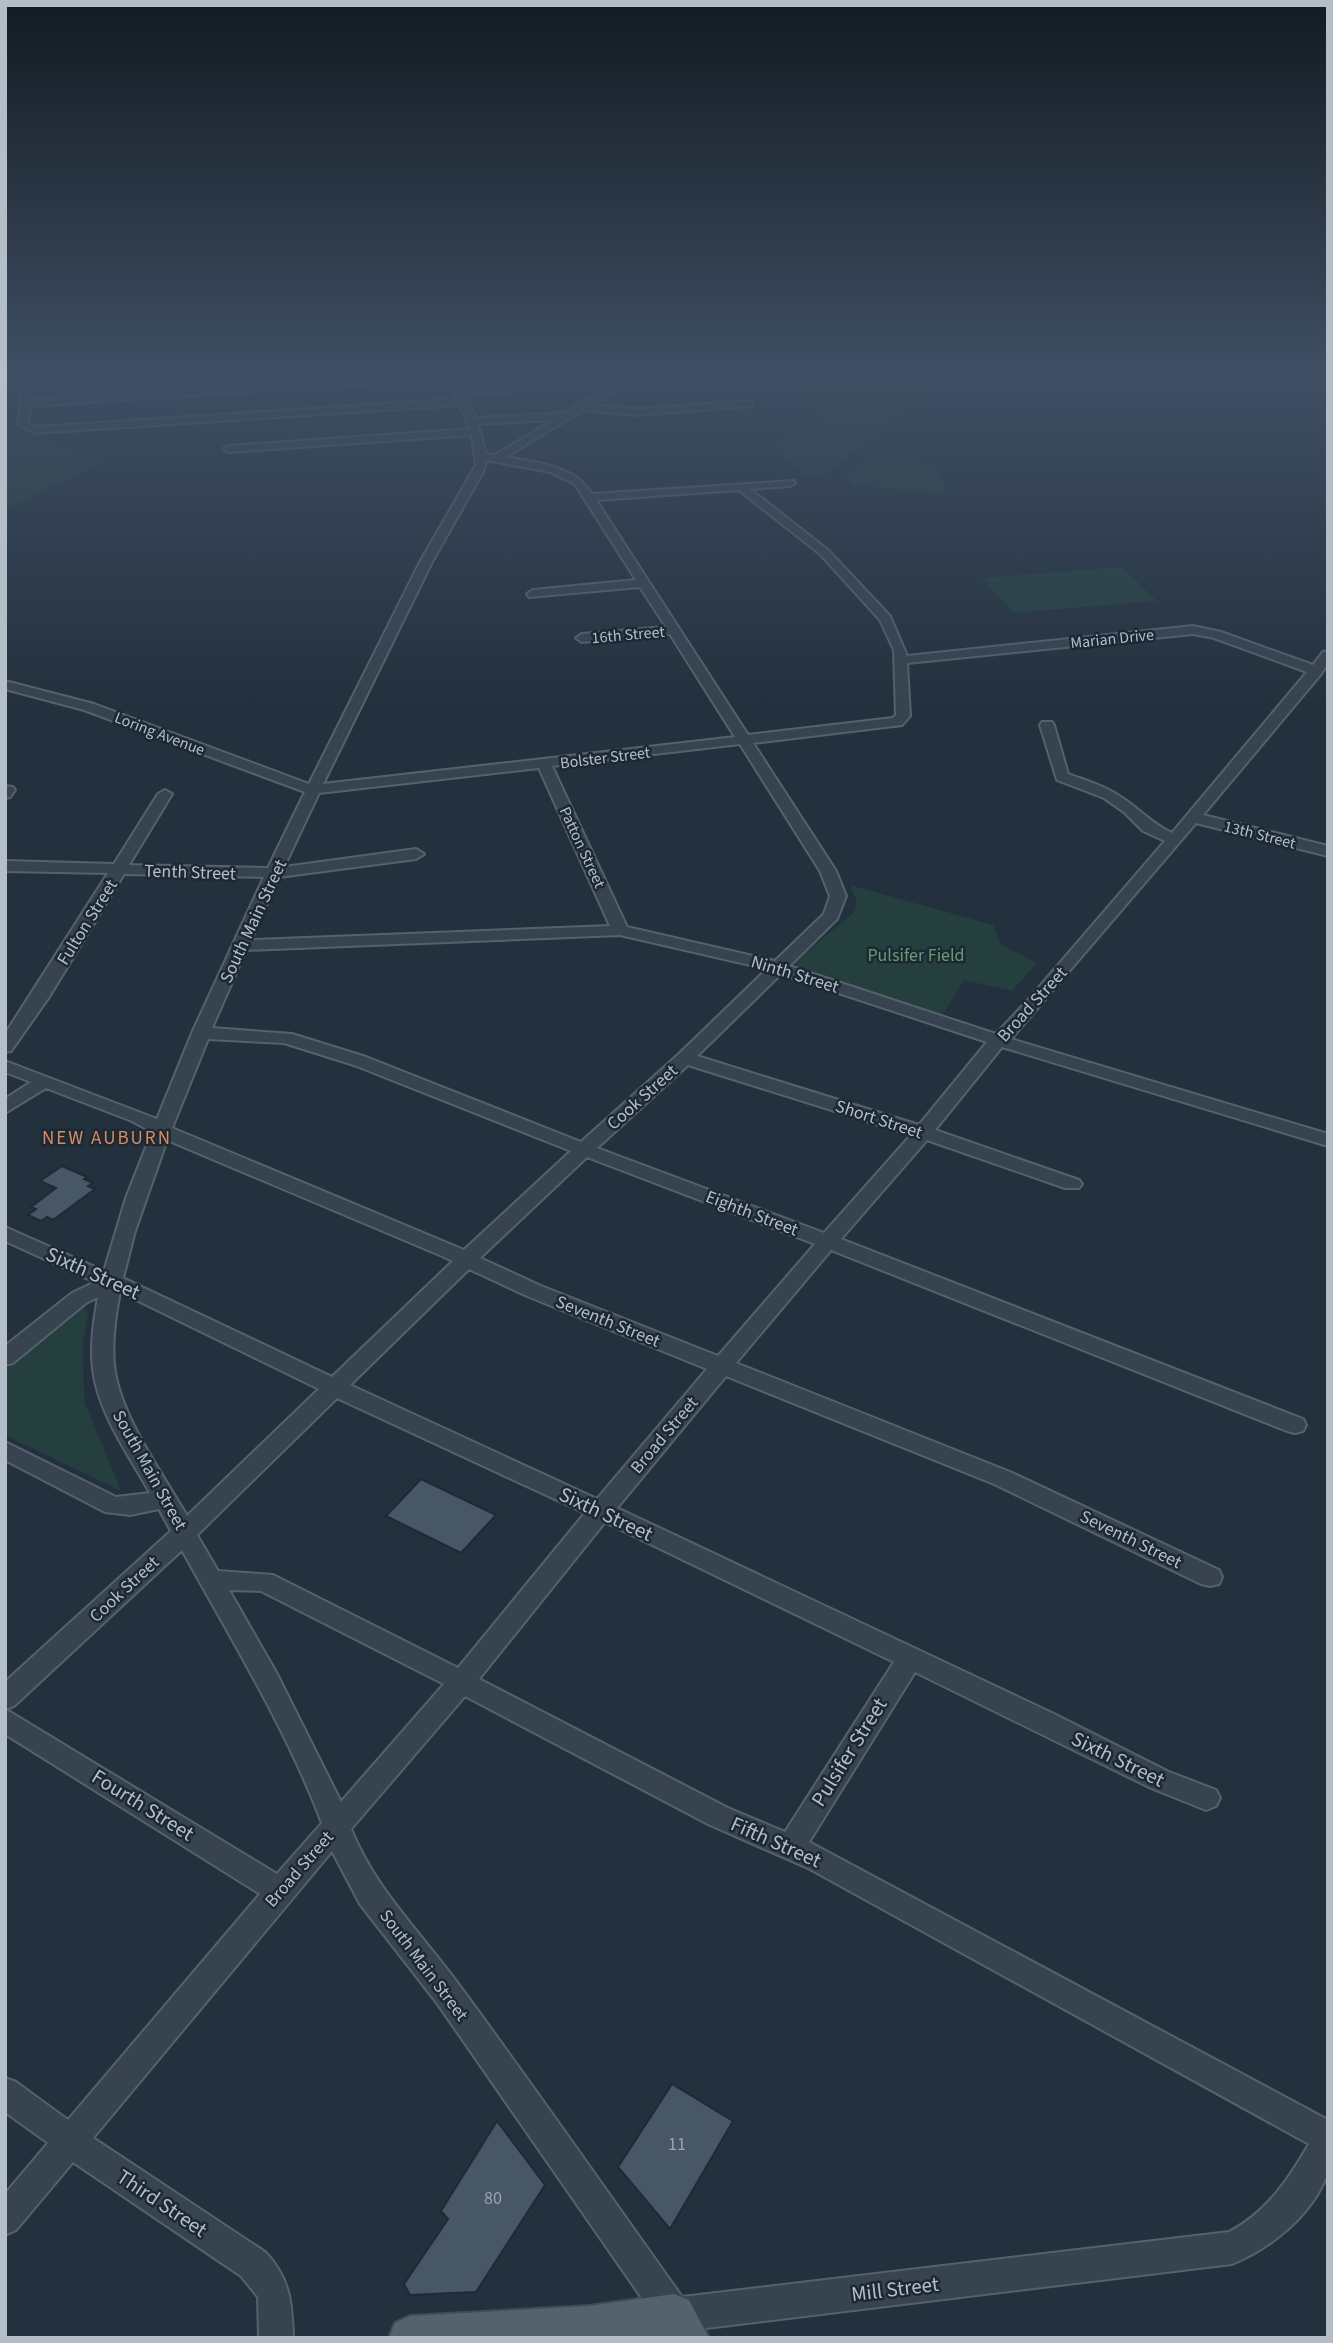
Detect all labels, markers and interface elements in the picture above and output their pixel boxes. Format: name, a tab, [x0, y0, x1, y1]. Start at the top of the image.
street label: 16th Street	[591, 621, 666, 649]
street label: Marian Drive	[1069, 624, 1155, 654]
street label: Loring Avenue	[111, 707, 208, 761]
street label: Bolster Street	[559, 741, 652, 774]
street label: Patton Street	[554, 803, 611, 892]
street label: 13th Street	[1222, 815, 1299, 855]
street label: South Main Street	[214, 855, 293, 987]
street label: Tenth Street	[144, 858, 236, 887]
street label: Fulton Street	[51, 874, 124, 970]
park label: Pulsifer Field	[867, 943, 965, 968]
street label: Ninth Street	[748, 949, 842, 1000]
street label: Broad Street	[992, 961, 1073, 1048]
street label: Cook Street	[601, 1059, 683, 1136]
street label: Short Street	[832, 1094, 926, 1145]
district label: NEW AUBURN	[42, 1125, 172, 1152]
street label: Eighth Street	[702, 1184, 802, 1243]
street label: Sixth Street	[41, 1239, 145, 1307]
street label: Seventh Street	[552, 1289, 664, 1354]
street label: Broad Street	[625, 1391, 704, 1479]
street label: South Main Street	[106, 1406, 193, 1535]
street label: Sixth Street	[554, 1479, 658, 1549]
street label: Seventh Street	[1076, 1504, 1186, 1575]
street label: Cook Street	[84, 1550, 165, 1628]
street label: Pulsifer Street	[804, 1692, 894, 1812]
street label: Sixth Street	[1066, 1723, 1170, 1795]
street label: Fourth Street	[86, 1762, 200, 1848]
street label: Fifth Street	[726, 1809, 826, 1875]
street label: Broad Street	[259, 1826, 340, 1913]
street label: South Main Street	[373, 1904, 474, 2026]
house number: 11	[668, 2132, 686, 2157]
street label: Third Street	[111, 2162, 213, 2244]
house number: 80	[484, 2186, 502, 2211]
street label: Mill Street	[850, 2269, 940, 2309]

